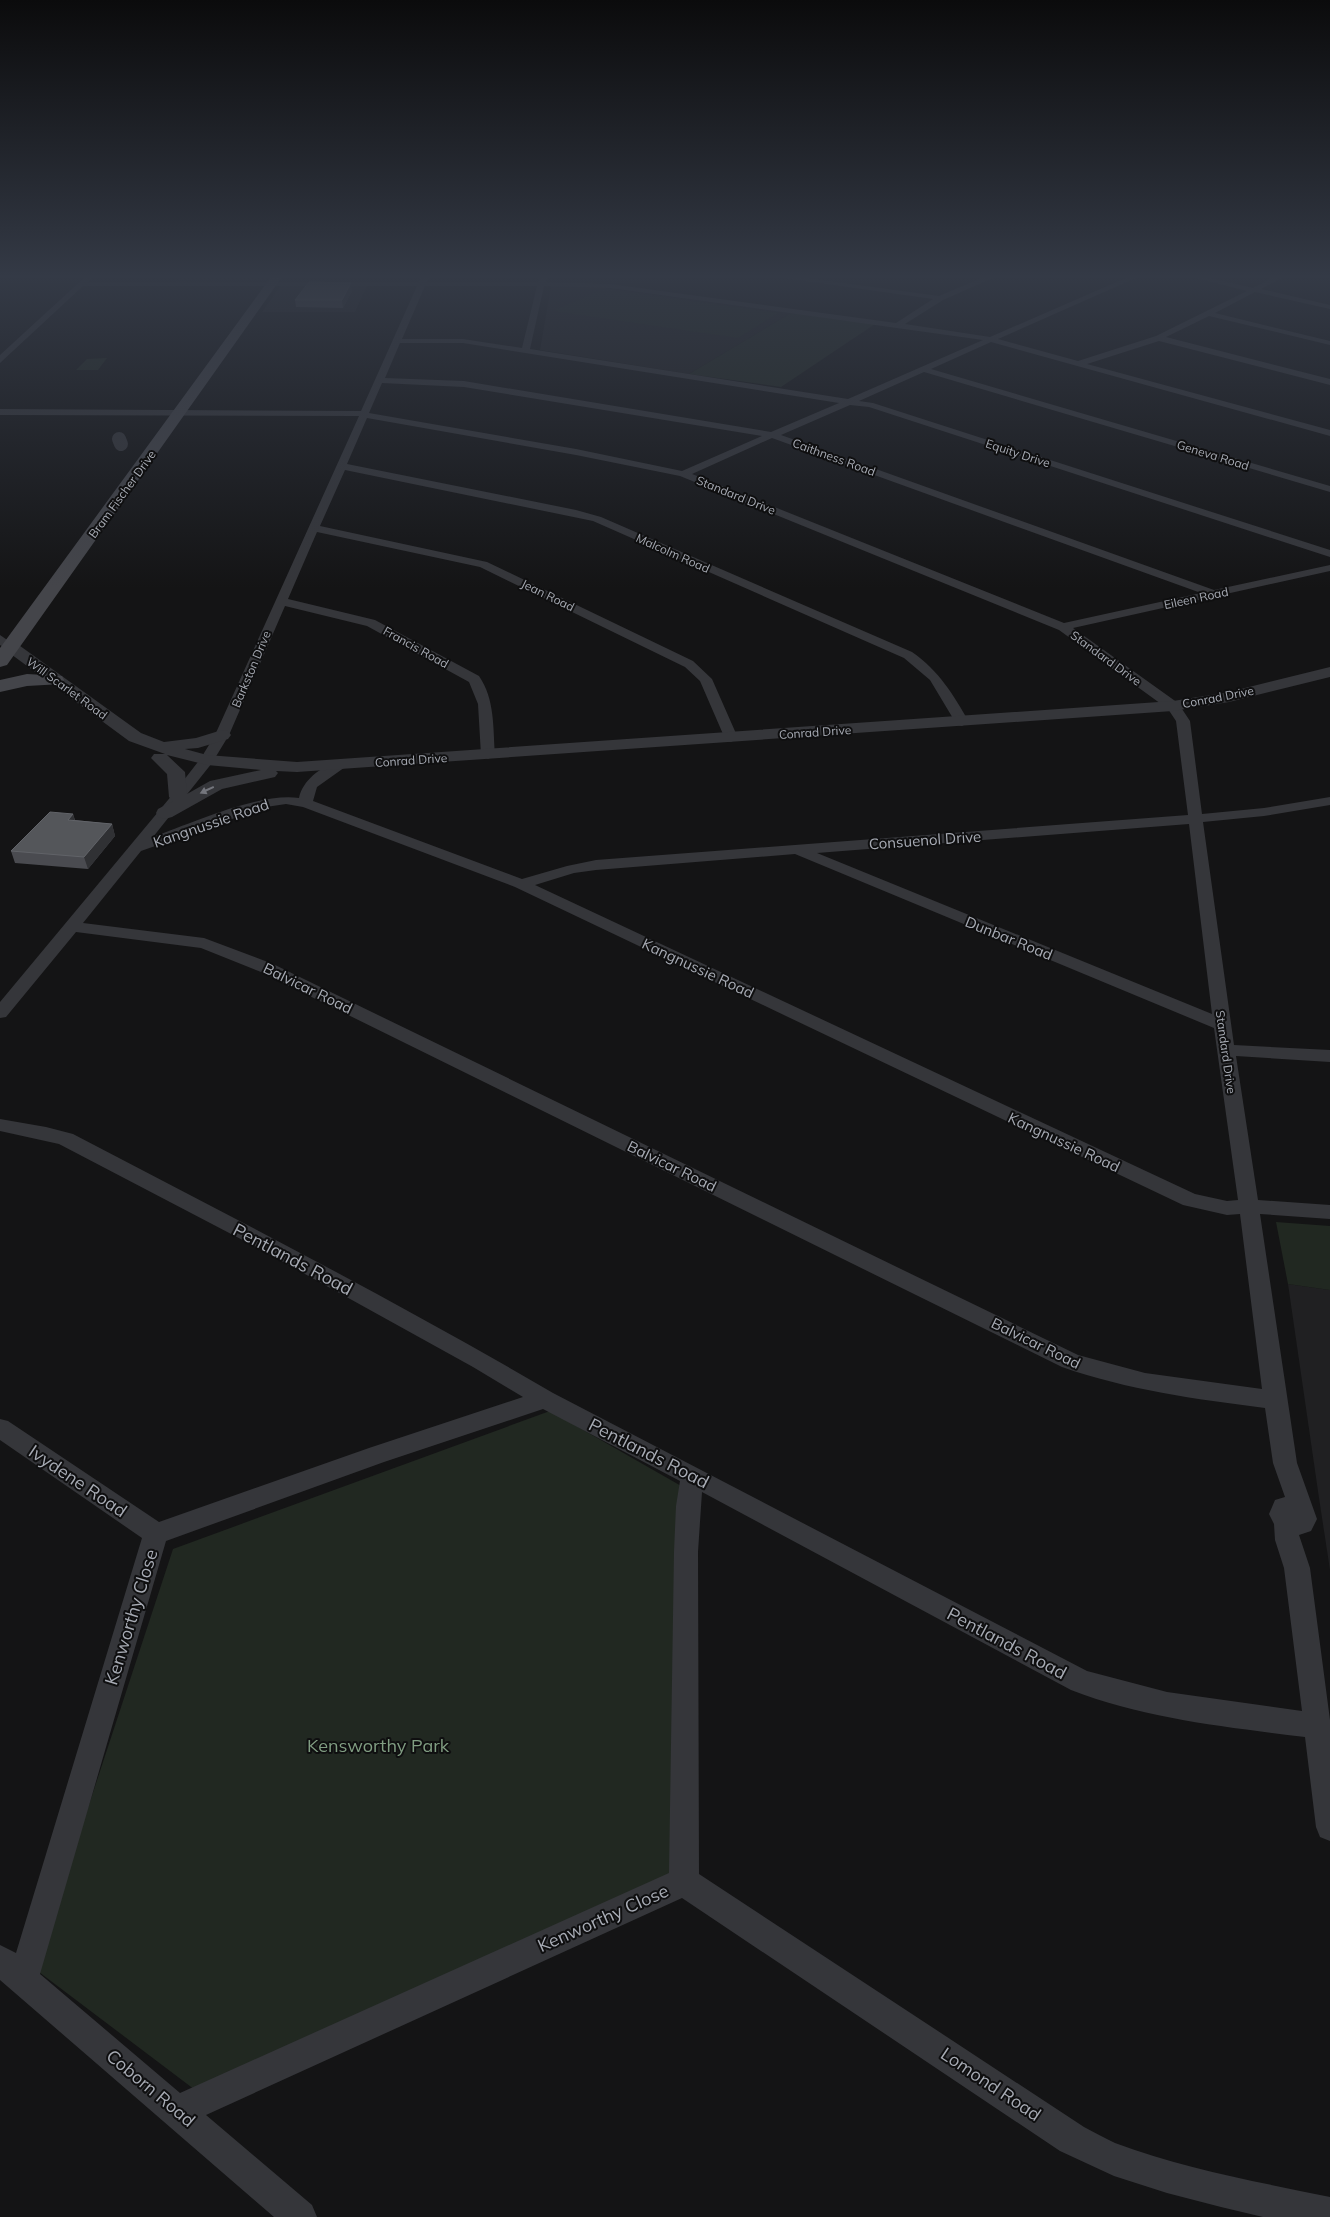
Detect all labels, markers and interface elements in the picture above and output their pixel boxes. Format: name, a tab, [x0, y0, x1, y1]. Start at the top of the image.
street label: Caithness Road	[790, 435, 878, 479]
street label: Equity Drive	[984, 436, 1052, 470]
street label: Geneva Road	[1175, 437, 1251, 473]
street label: Bram Fischer Drive	[85, 447, 159, 541]
street label: Standard Drive	[694, 472, 778, 518]
street label: Malcolm Road	[634, 530, 712, 576]
street label: Jean Road	[519, 576, 577, 614]
street label: Eileen Road	[1162, 584, 1230, 612]
street label: Francis Road	[381, 623, 451, 671]
street label: Standard Drive	[1068, 627, 1144, 689]
street label: Barkston Drive	[228, 628, 274, 710]
street label: Will Scarlet Road	[24, 654, 110, 722]
street label: Conrad Drive	[1181, 683, 1255, 711]
street label: Conrad Drive	[778, 722, 852, 742]
street label: Conrad Drive	[374, 750, 448, 770]
one-way arrow	[200, 786, 214, 794]
street label: Kangnussie Road	[151, 794, 271, 852]
street label: Consuenol Drive	[868, 827, 982, 853]
street label: Dunbar Road	[962, 912, 1056, 964]
street label: Kangnussie Road	[639, 934, 757, 1002]
street label: Balvicar Road	[260, 958, 356, 1018]
street label: Standard Drive	[1213, 1009, 1239, 1095]
street label: Kangnussie Road	[1005, 1108, 1123, 1176]
street label: Balvicar Road	[624, 1136, 720, 1196]
street label: Pentlands Road	[229, 1218, 357, 1300]
street label: Balvicar Road	[988, 1313, 1084, 1373]
street label: Pentlands Road	[585, 1413, 713, 1493]
street label: Ivydene Road	[24, 1440, 132, 1522]
street label: Kenworthy Close	[99, 1546, 163, 1688]
street label: Pentlands Road	[943, 1602, 1071, 1684]
park label: Kensworthy Park	[307, 1734, 450, 1757]
street label: Kenworthy Close	[534, 1879, 672, 1957]
street label: Lomond Road	[936, 2042, 1046, 2126]
street label: Coborn Road	[102, 2044, 200, 2132]

